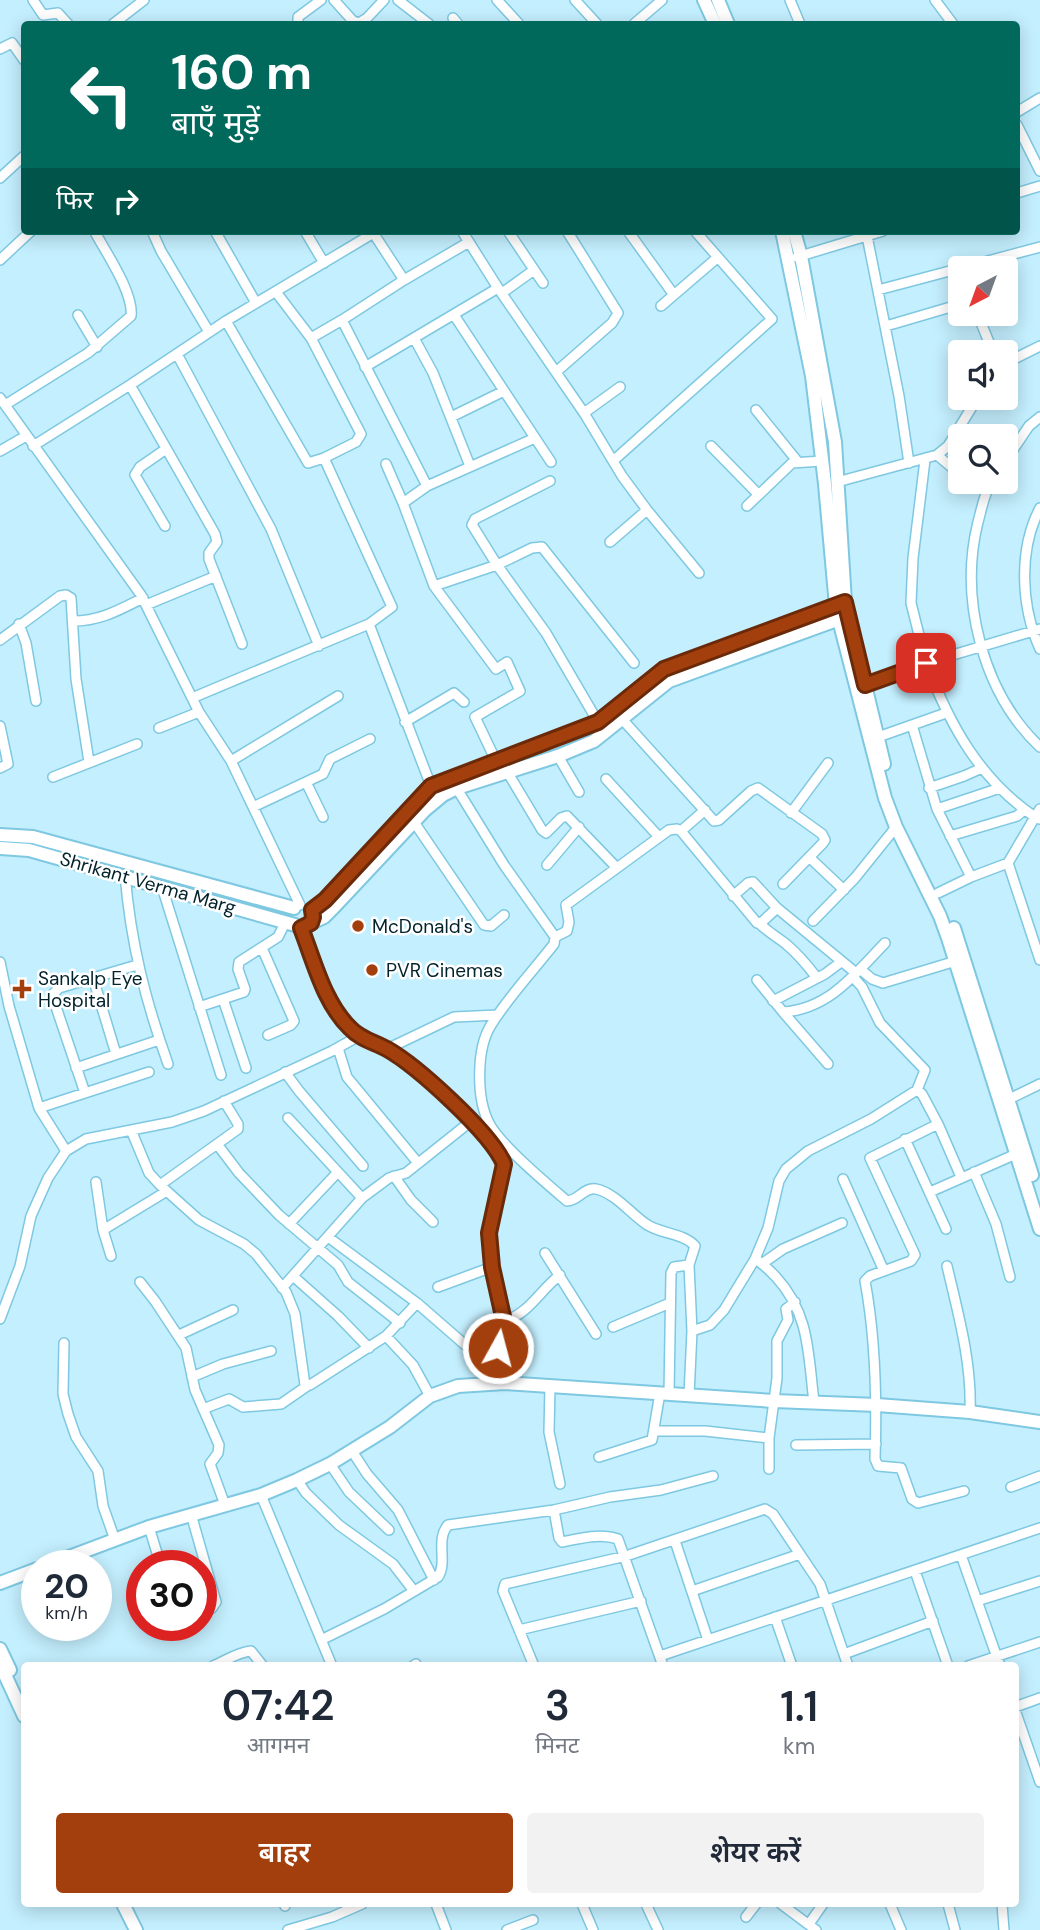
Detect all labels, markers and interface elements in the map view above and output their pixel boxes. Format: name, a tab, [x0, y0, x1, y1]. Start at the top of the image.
text: 160 m	[171, 40, 312, 104]
icon: left	[56, 49, 147, 140]
text: बाएँ मुड़ें	[171, 102, 260, 144]
icon: right	[107, 182, 145, 220]
text: फिर	[56, 183, 93, 217]
north arrow	[948, 256, 1018, 326]
map controls	[948, 256, 1018, 494]
button: sound	[948, 340, 1018, 410]
button: search	[948, 424, 1018, 494]
pin	[896, 633, 956, 693]
icon: arrive	[907, 644, 945, 682]
street label: Shrikant Verma Marg	[57, 846, 239, 920]
place label: McDonald's	[372, 914, 473, 939]
marker: McDonald's	[350, 918, 366, 934]
place label: PVR Cinemas	[386, 958, 503, 983]
marker: PVR Cinemas	[364, 962, 380, 978]
place label: Sankalp Eye Hospital	[38, 966, 142, 1013]
marker: Sankalp Eye Hospital	[12, 979, 32, 999]
position arrow	[461, 1311, 535, 1385]
speed limit sign: 30	[126, 1550, 217, 1641]
text: 20	[44, 1563, 89, 1609]
text: km/h	[45, 1601, 88, 1625]
text: 07:42	[222, 1678, 334, 1733]
text: 3	[545, 1678, 570, 1733]
text: 1.1	[780, 1679, 818, 1734]
text: आगमन	[247, 1730, 310, 1760]
text: मिनट	[535, 1730, 579, 1760]
text: km	[783, 1731, 815, 1761]
button: बाहर	[56, 1813, 513, 1893]
button: शेयर करें	[527, 1813, 984, 1893]

